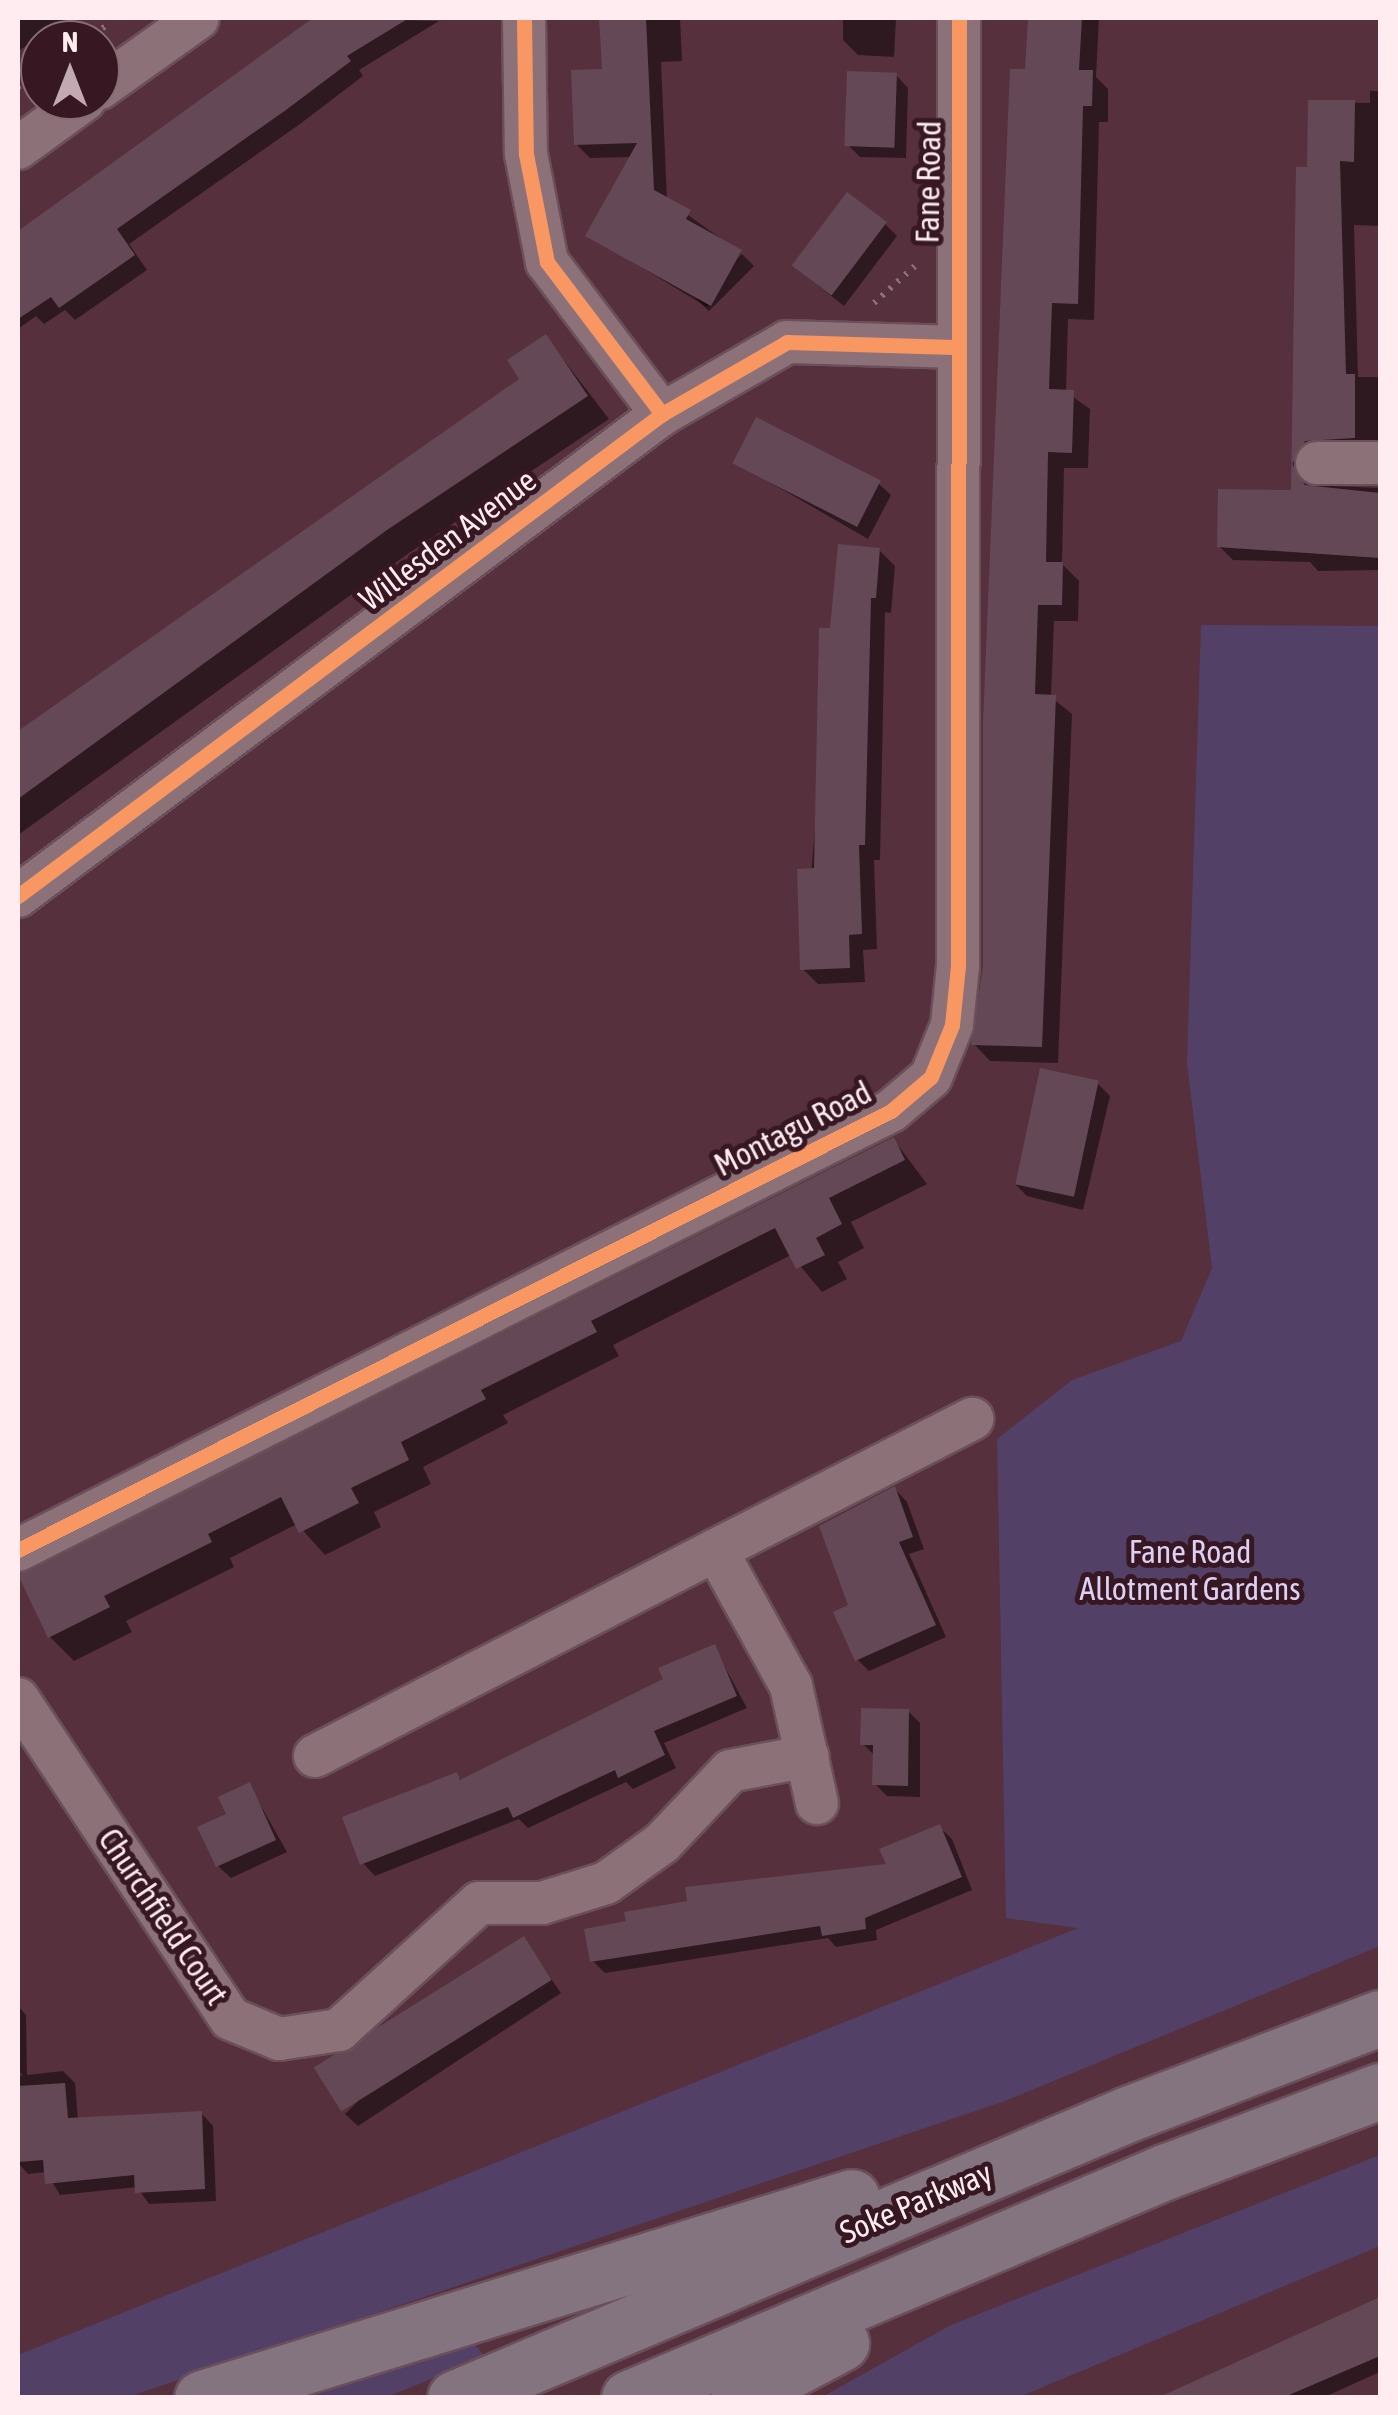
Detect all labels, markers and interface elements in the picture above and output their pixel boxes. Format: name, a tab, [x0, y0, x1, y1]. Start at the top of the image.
north arrow	[20, 20, 120, 120]
text: N	[62, 26, 78, 58]
street label: Fane Road	[909, 120, 949, 244]
street label: Willesden Avenue	[352, 461, 544, 619]
street label: Montagu Road	[708, 1073, 878, 1185]
park label: Fane Road Allotment Gardens	[1079, 1534, 1301, 1609]
street label: Churchfield Court	[90, 1822, 236, 2012]
street label: Soke Parkway	[834, 2154, 998, 2252]

